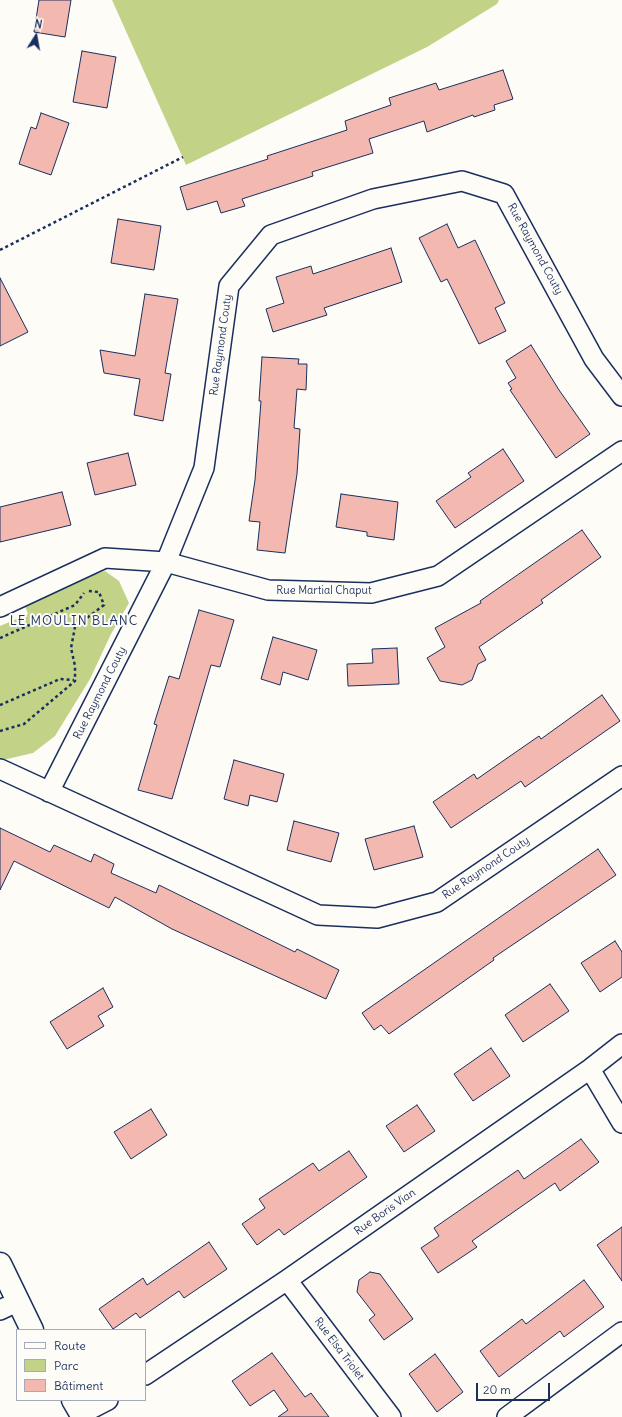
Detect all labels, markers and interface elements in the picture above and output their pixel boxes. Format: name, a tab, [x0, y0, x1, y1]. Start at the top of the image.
north arrow	[16, 16, 56, 56]
text: N	[33, 17, 43, 32]
street label: Rue Raymond Couty	[504, 201, 566, 297]
street label: Rue Raymond Couty	[207, 293, 235, 397]
street label: Rue Martial Chaput	[276, 584, 372, 598]
district label: LE MOULIN BLANC	[10, 613, 138, 629]
street label: Rue Raymond Couty	[71, 644, 129, 742]
street label: Rue Raymond Couty	[440, 834, 532, 902]
street label: Rue Boris Vian	[352, 1186, 418, 1238]
street label: Rue Elsa Triolet	[311, 1315, 367, 1383]
legend	[16, 1329, 146, 1401]
text: Route	[54, 1338, 86, 1353]
text: Parc	[54, 1358, 79, 1373]
scale bar	[478, 1375, 552, 1401]
text: Bâtiment	[54, 1378, 103, 1393]
text: 20 m	[483, 1382, 511, 1397]

